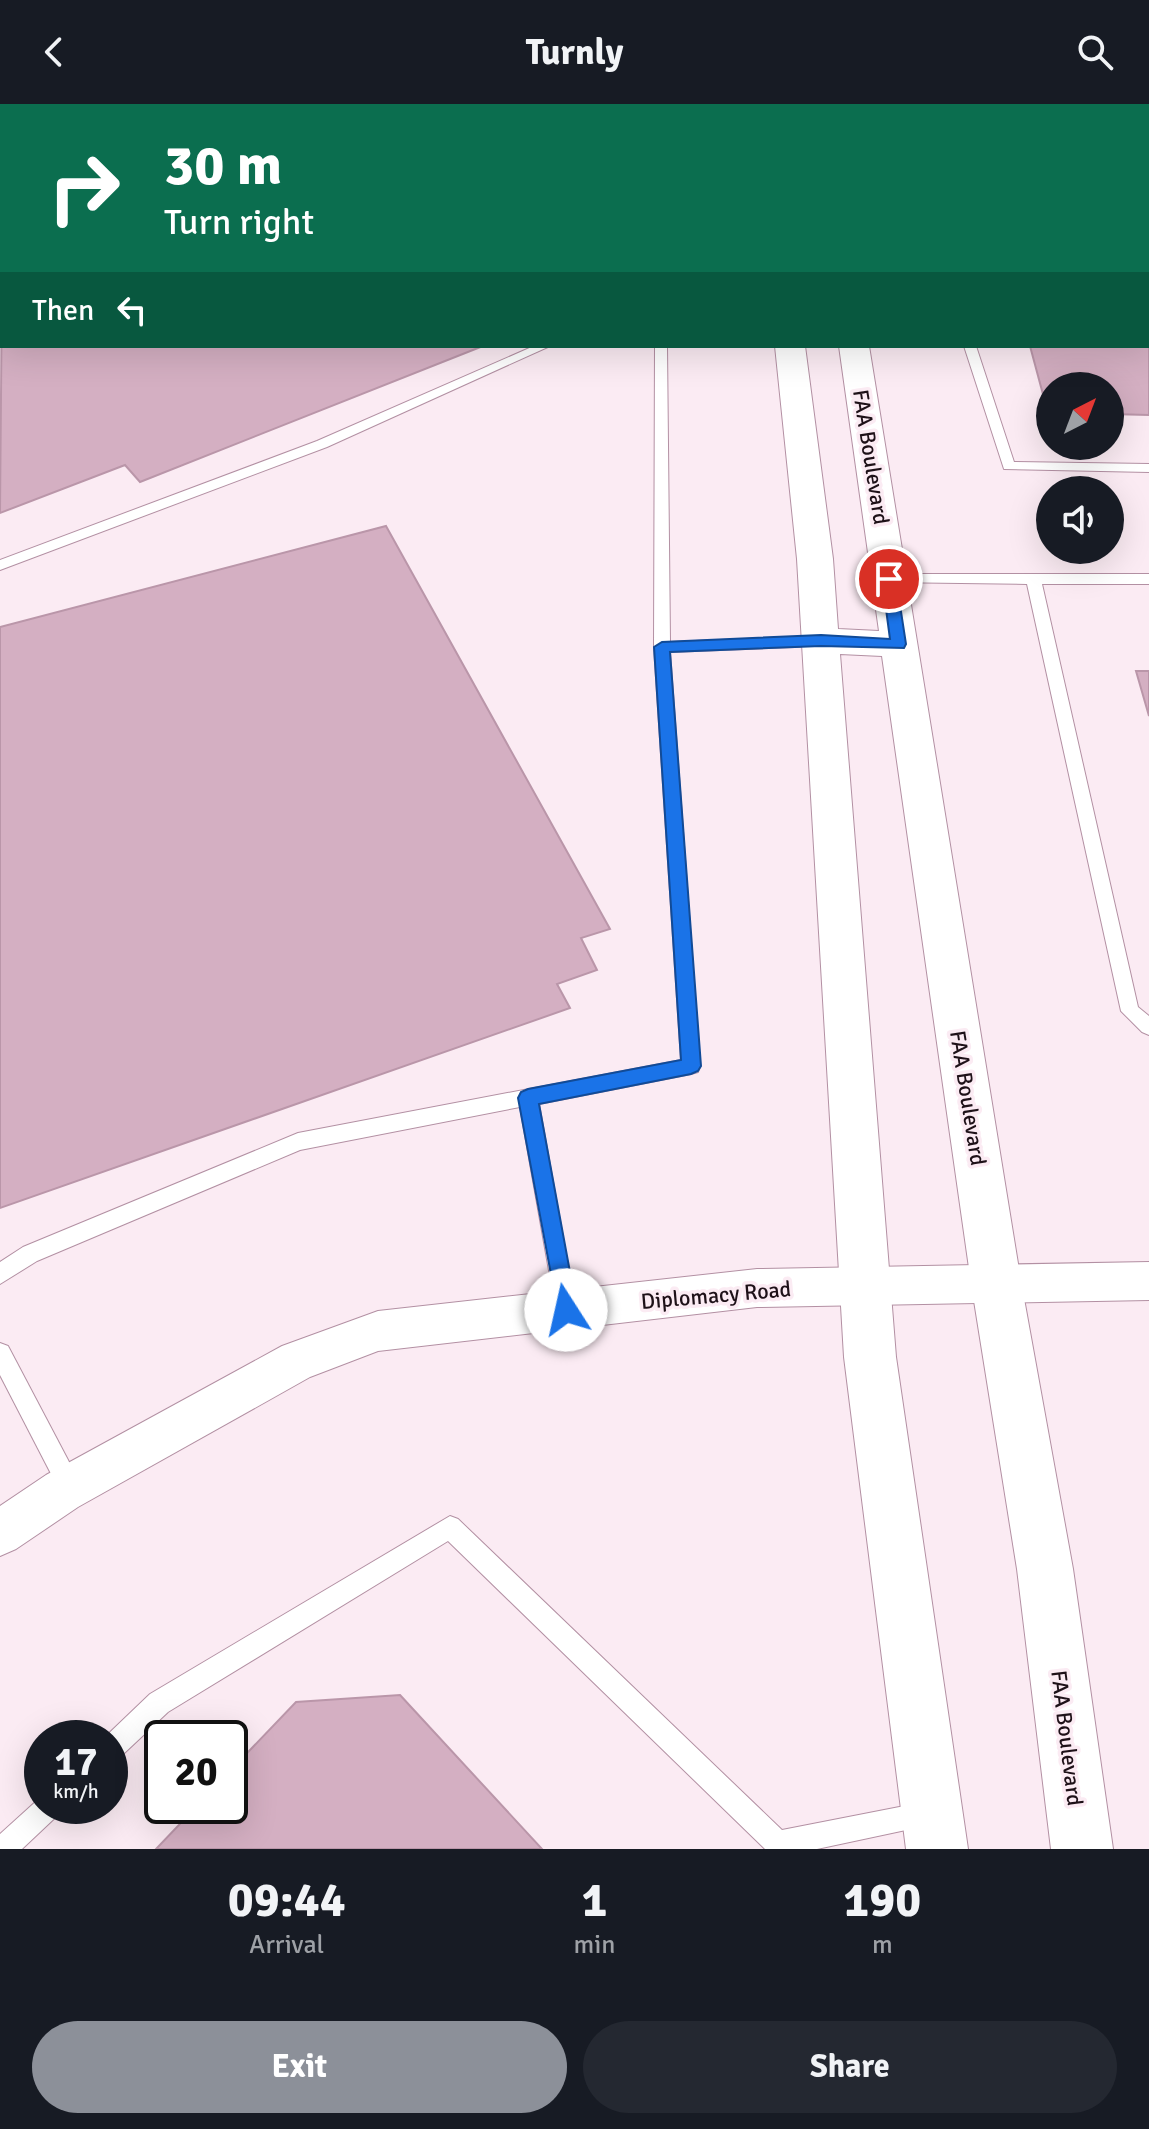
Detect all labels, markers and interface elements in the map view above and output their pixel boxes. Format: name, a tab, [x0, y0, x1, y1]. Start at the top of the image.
icon: back	[32, 30, 76, 74]
text: Turnly	[526, 30, 623, 75]
icon: search	[1073, 30, 1117, 74]
text: 30 m	[164, 131, 282, 200]
icon: right	[32, 136, 136, 240]
text: Turn right	[164, 200, 314, 245]
icon: left	[110, 288, 154, 332]
text: Then	[32, 292, 94, 329]
north arrow	[1036, 372, 1124, 460]
map controls	[1036, 372, 1124, 564]
street label: FAA Boulevard	[847, 388, 895, 526]
button: sound	[1036, 476, 1124, 564]
pin	[855, 545, 923, 613]
icon: arrive	[867, 557, 911, 601]
street label: FAA Boulevard	[944, 1029, 992, 1167]
position arrow	[524, 1268, 608, 1352]
street label: Diplomacy Road	[640, 1275, 792, 1315]
street label: FAA Boulevard	[1045, 1669, 1089, 1807]
speed limit sign: 20	[144, 1720, 248, 1824]
text: 17	[54, 1737, 98, 1787]
text: km/h	[53, 1779, 99, 1804]
text: 09:44	[228, 1871, 346, 1930]
text: 1	[582, 1871, 607, 1930]
text: 190	[843, 1871, 921, 1930]
text: Arrival	[249, 1929, 324, 1961]
text: min	[574, 1929, 616, 1961]
text: m	[872, 1929, 893, 1961]
button: Exit	[32, 2021, 567, 2113]
button: Share	[583, 2021, 1117, 2113]

